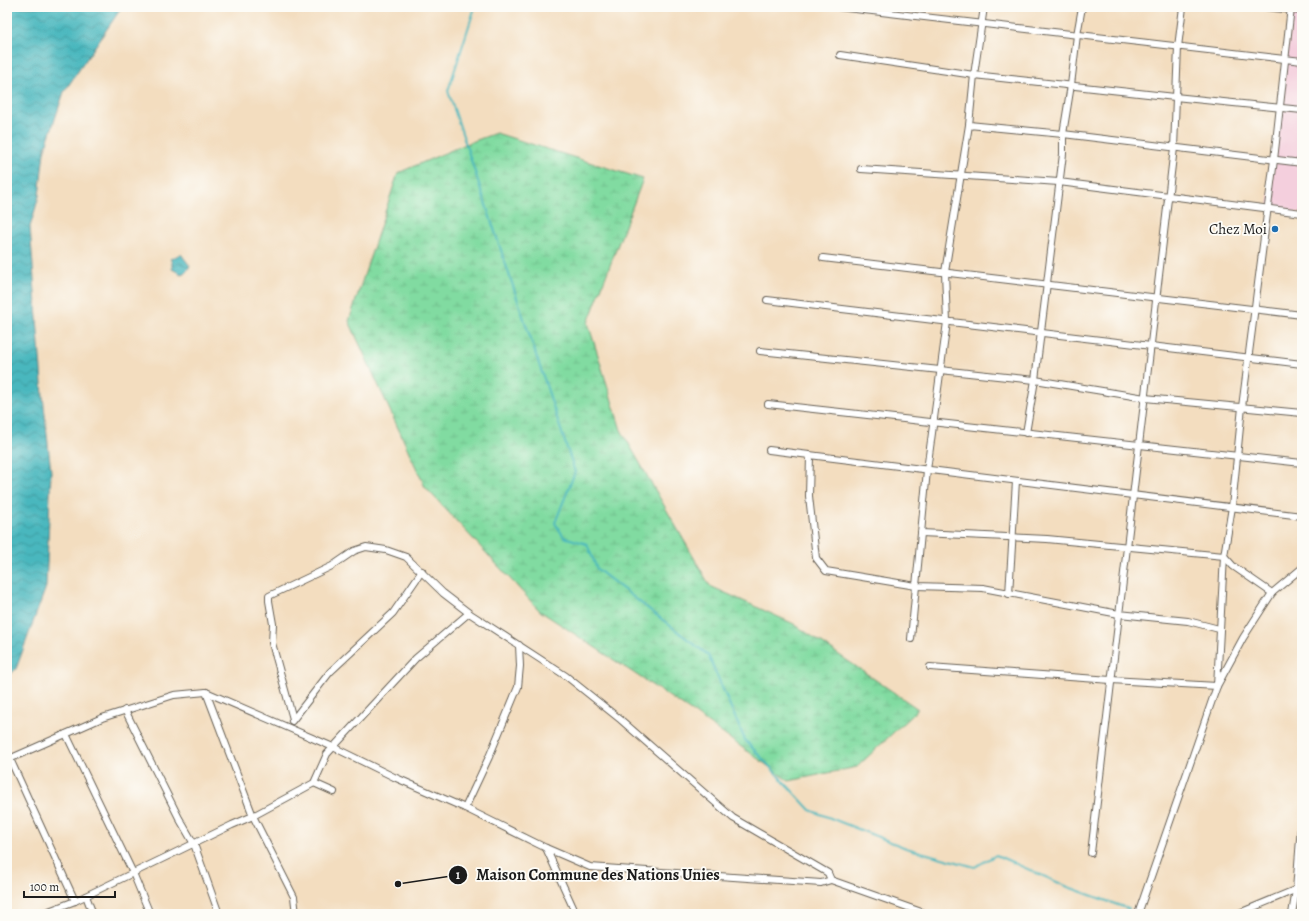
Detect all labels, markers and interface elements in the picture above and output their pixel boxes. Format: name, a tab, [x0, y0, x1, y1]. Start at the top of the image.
place label: Chez Moi	[1209, 219, 1267, 239]
marker: Chez Moi	[1270, 224, 1280, 234]
callout: Maison Commune des Nations Unies	[448, 861, 727, 889]
text: Maison Commune des Nations Unies	[476, 864, 720, 886]
text: 1	[456, 867, 461, 883]
scale bar	[24, 873, 115, 899]
text: 100 m	[30, 879, 59, 895]

